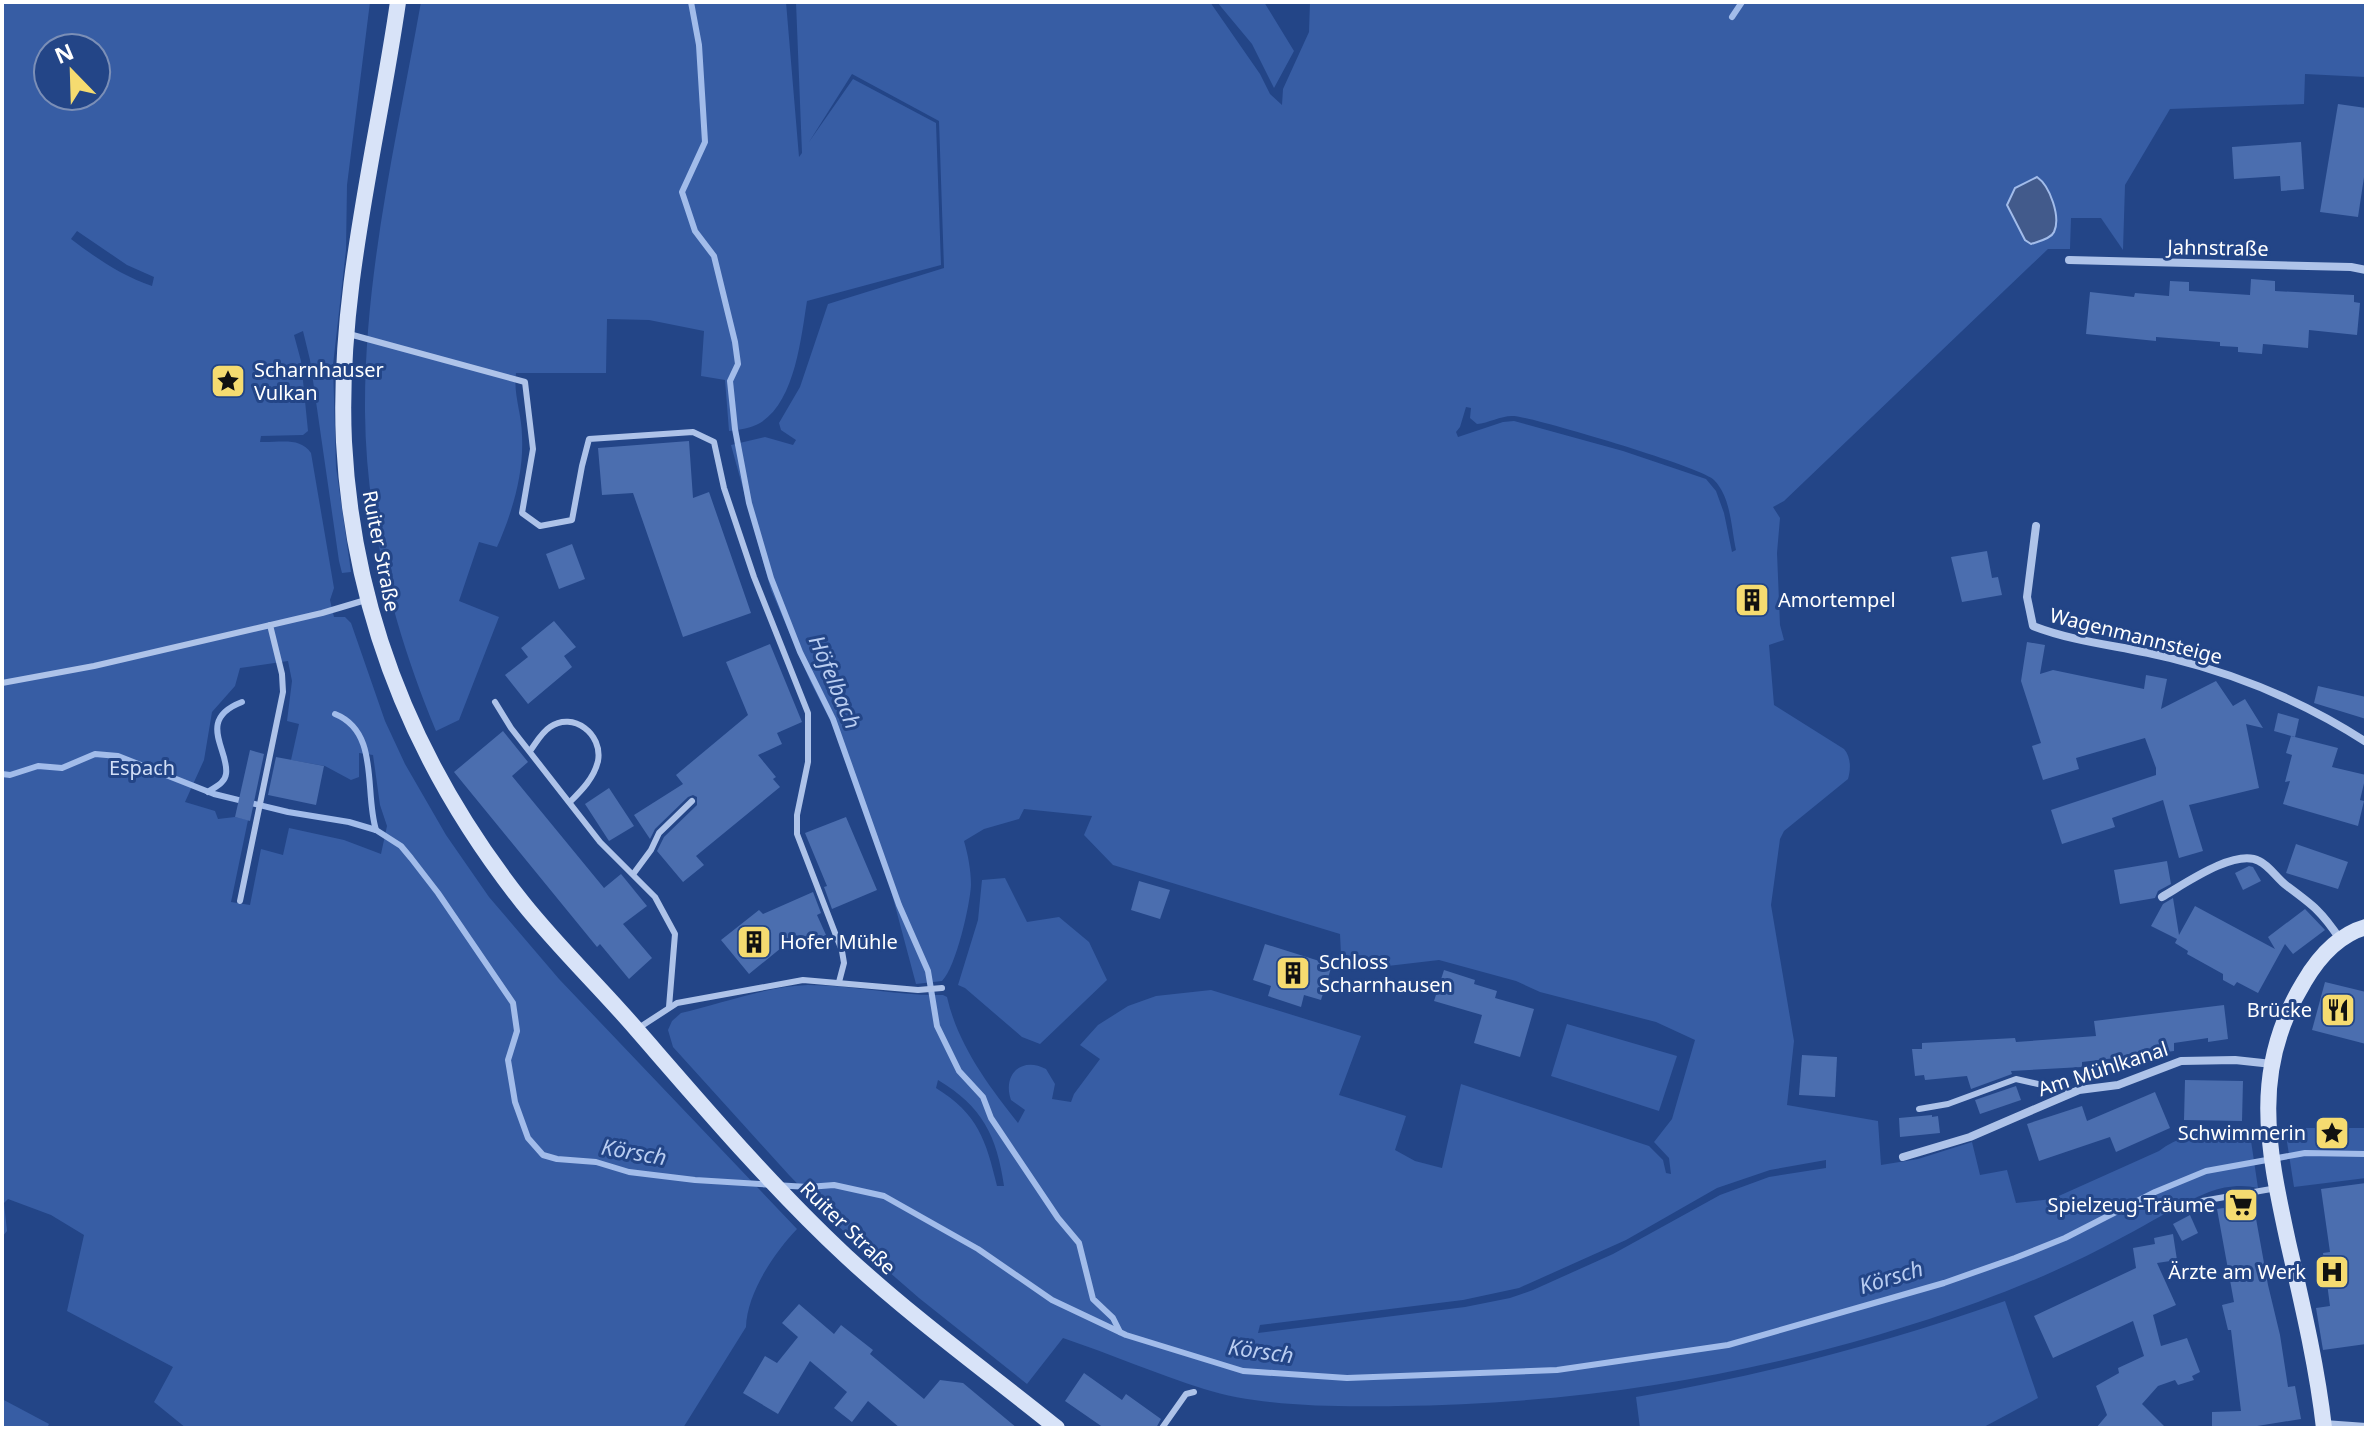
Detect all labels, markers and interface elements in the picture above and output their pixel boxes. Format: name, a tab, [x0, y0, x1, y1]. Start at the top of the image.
north arrow	[32, 32, 112, 112]
text: N	[50, 35, 78, 70]
street label: Jahnstraße	[2165, 233, 2269, 262]
place label: Scharnhauser Vulkan	[254, 356, 384, 406]
place icon: Scharnhauser Vulkan	[209, 362, 247, 400]
street label: Ruiter Straße	[356, 488, 406, 614]
building icon: Amortempel	[1733, 581, 1771, 619]
place label: Amortempel	[1778, 586, 1896, 613]
street label: Wagenmannsteige	[2047, 601, 2225, 670]
water label: Höfelbach	[803, 630, 869, 733]
park label: Espach	[109, 754, 175, 781]
building icon: Hofer Mühle	[735, 923, 773, 961]
place label: Hofer Mühle	[780, 928, 898, 955]
place label: Schloss Scharnhausen	[1319, 948, 1453, 998]
building icon: Schloss Scharnhausen	[1274, 954, 1312, 992]
restaurant icon: Brücke	[2319, 991, 2357, 1029]
place label: Brücke	[2247, 996, 2312, 1023]
street label: Am Mühlkanal	[2034, 1035, 2171, 1102]
place icon: Schwimmerin	[2313, 1114, 2351, 1152]
place label: Schwimmerin	[2178, 1119, 2306, 1146]
water label: Körsch	[599, 1131, 669, 1171]
street label: Ruiter Straße	[795, 1175, 902, 1280]
supermarket icon: Spielzeug-Träume	[2222, 1186, 2260, 1224]
place label: Spielzeug-Träume	[2048, 1191, 2215, 1218]
water label: Körsch	[1855, 1252, 1927, 1300]
hospital icon: Ärzte am Werk	[2313, 1253, 2351, 1291]
place label: Ärzte am Werk	[2168, 1258, 2306, 1285]
water label: Körsch	[1227, 1331, 1296, 1369]

